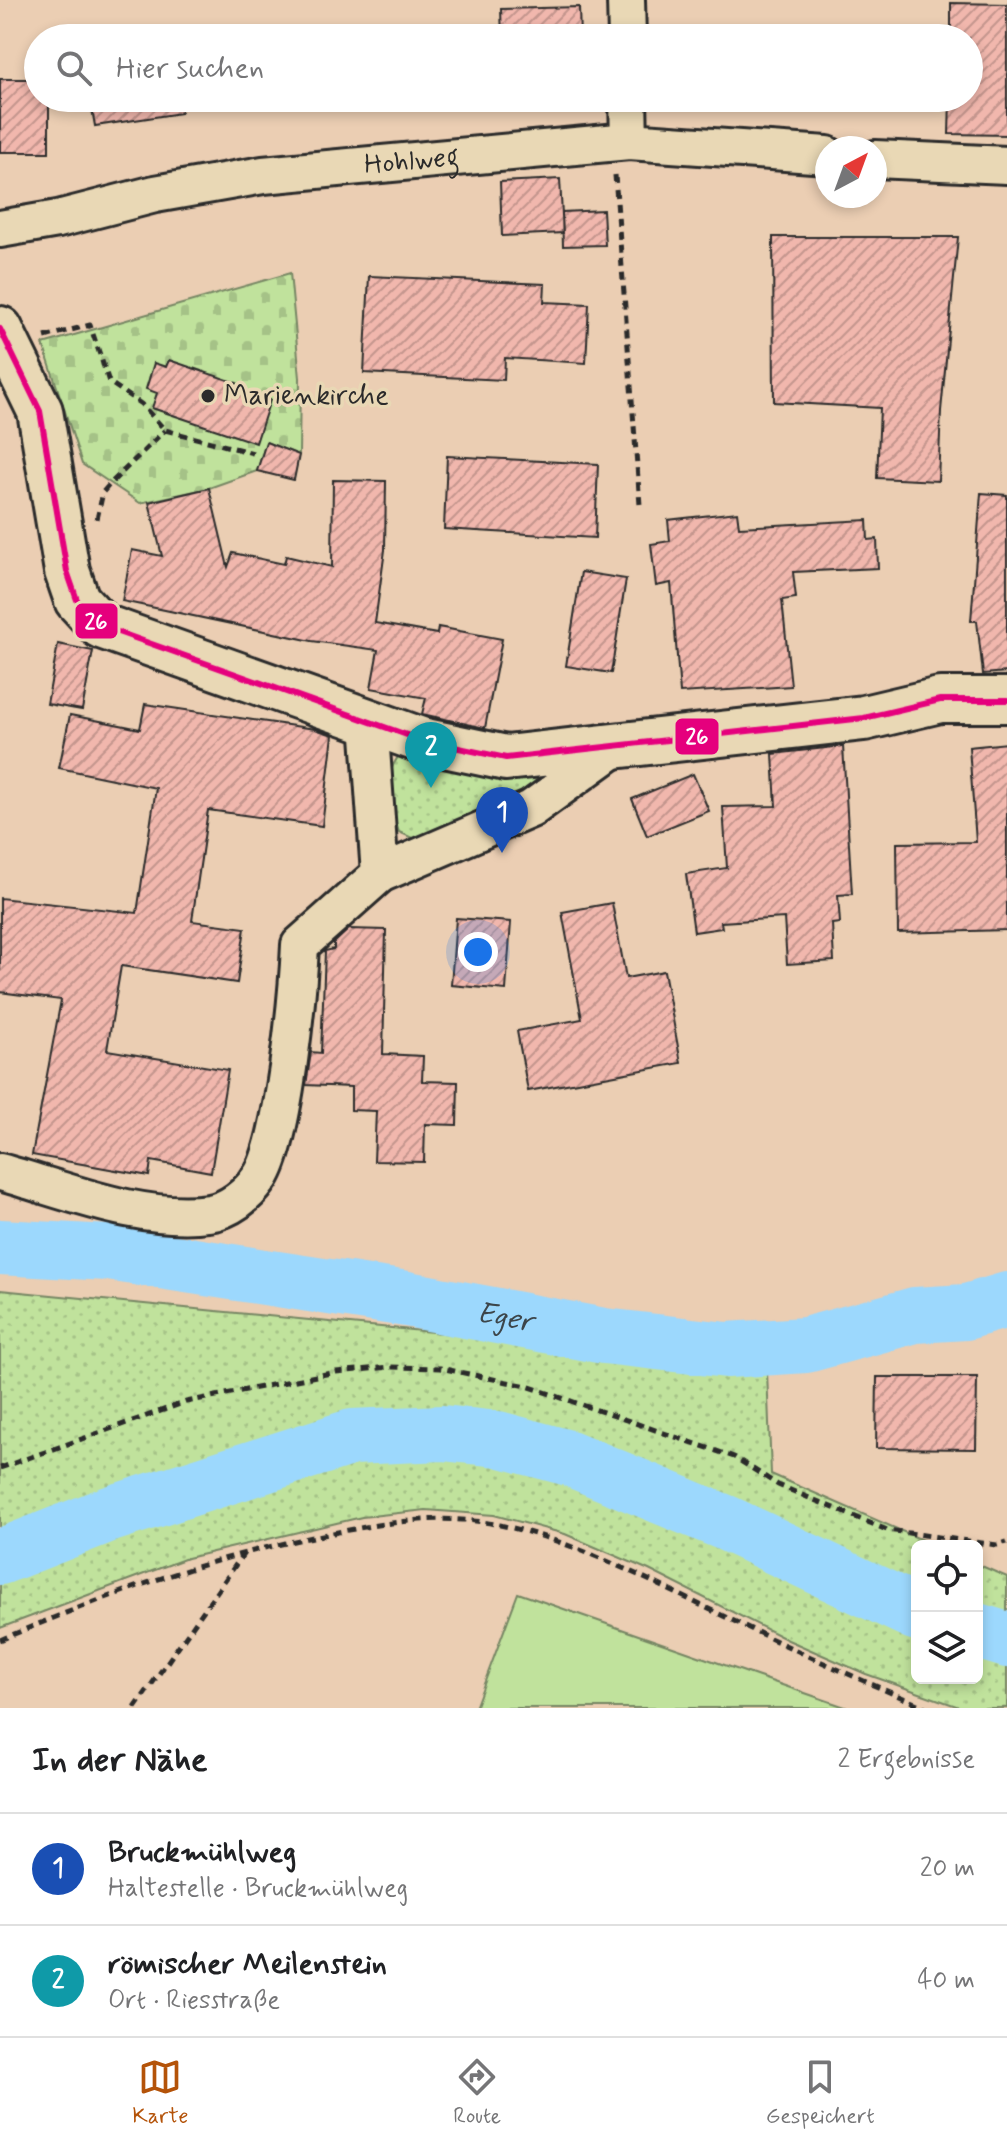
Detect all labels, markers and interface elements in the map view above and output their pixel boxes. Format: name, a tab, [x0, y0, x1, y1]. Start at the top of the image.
search box	[24, 24, 983, 112]
icon: search	[52, 46, 96, 90]
text: Hier suchen	[116, 49, 264, 88]
north arrow	[815, 136, 887, 208]
street label: Hohlweg	[363, 138, 461, 184]
place label: Marienkirche	[224, 378, 389, 415]
marker: Marienkirche	[199, 387, 217, 405]
line badge: 26	[74, 602, 119, 640]
text: 26	[85, 609, 107, 637]
line badge: 26	[674, 717, 720, 756]
pin: 2	[405, 722, 457, 788]
text: 26	[686, 724, 708, 752]
pin: 1	[476, 787, 528, 853]
your location	[458, 932, 498, 972]
water label: Eger	[473, 1293, 539, 1342]
map controls	[911, 1540, 983, 1684]
button: locate	[911, 1540, 983, 1612]
button: layers	[911, 1612, 983, 1684]
text: In der Nähe	[32, 1738, 207, 1783]
text: 2 Ergebnisse	[837, 1743, 975, 1777]
text: Bruckmühlweg	[108, 1833, 296, 1872]
text: 1	[52, 1852, 64, 1886]
text: 20 m	[920, 1852, 975, 1886]
text: Haltestelle · Bruckmühlweg	[108, 1872, 408, 1906]
text: römischer Meilenstein	[108, 1945, 387, 1984]
text: 2	[52, 1964, 64, 1998]
text: 40 m	[917, 1964, 975, 1998]
text: Ort · Riesstraße	[108, 1984, 280, 2018]
tab: Karte	[132, 2055, 189, 2131]
tab: Route	[453, 2055, 501, 2131]
tab: Gespeichert	[766, 2055, 875, 2131]

